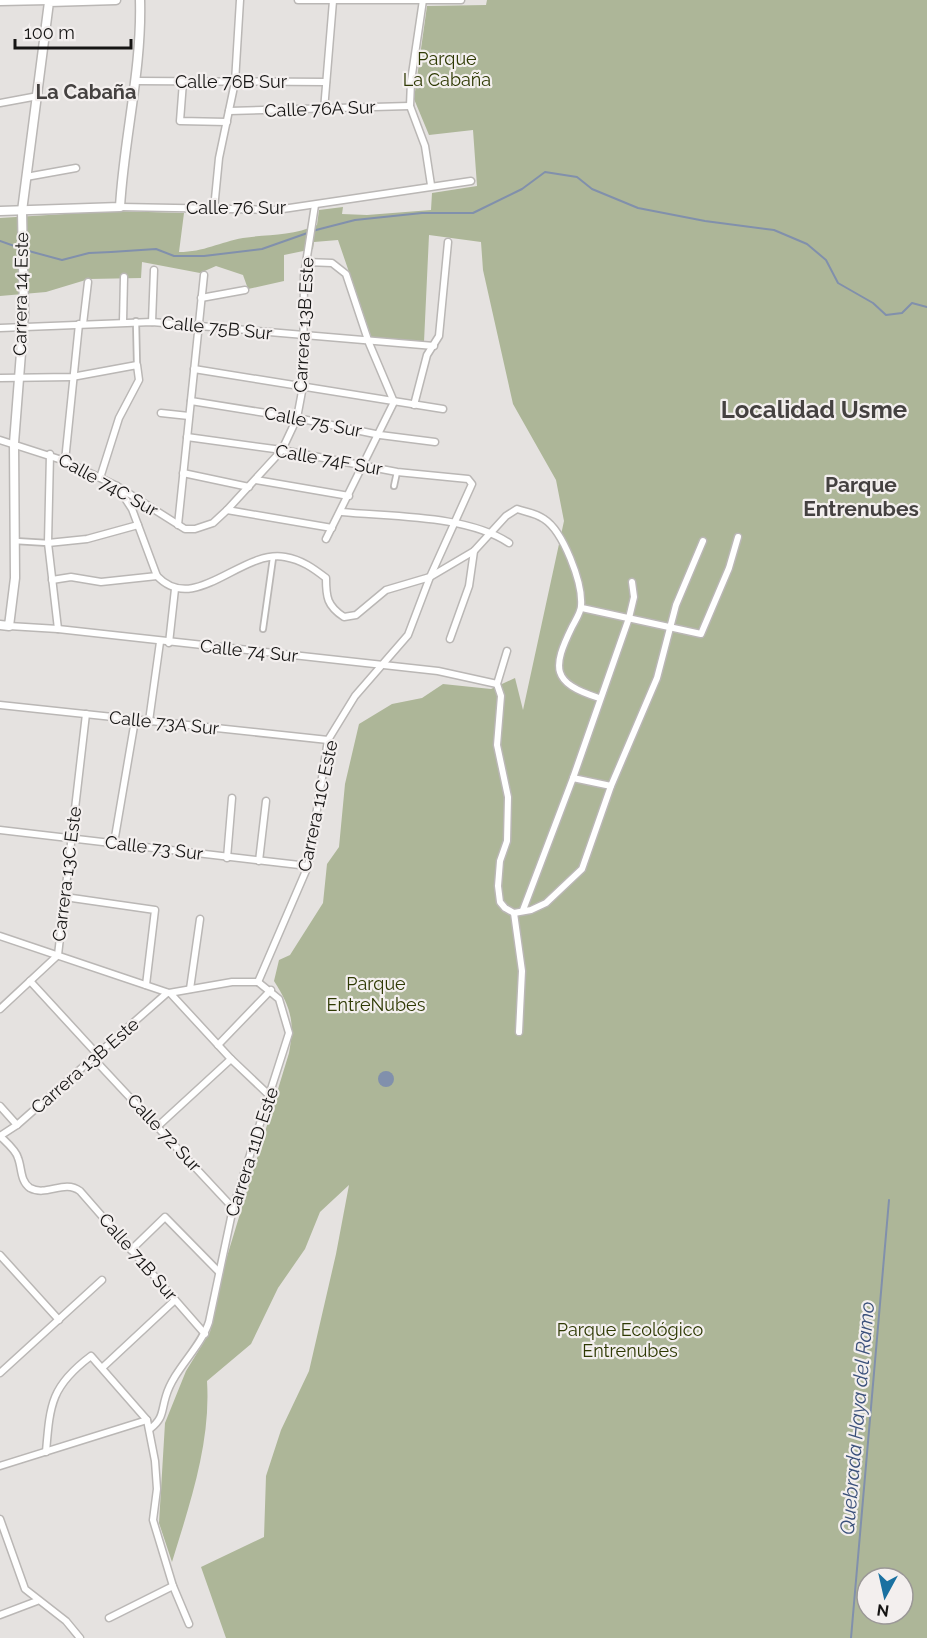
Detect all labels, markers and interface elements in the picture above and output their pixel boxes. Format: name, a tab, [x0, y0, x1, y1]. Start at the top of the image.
scale bar	[15, 12, 130, 50]
text: 100 m	[24, 22, 75, 43]
park label: Parque La Cabaña	[403, 48, 491, 90]
street label: Calle 76B Sur	[175, 71, 288, 92]
district label: La Cabaña	[36, 80, 136, 104]
street label: Calle 76A Sur	[264, 96, 377, 121]
street label: Calle 76 Sur	[186, 197, 287, 218]
street label: Carrera 14 Este	[9, 231, 32, 356]
street label: Carrera 13B Este	[289, 256, 318, 393]
street label: Calle 75B Sur	[161, 311, 274, 344]
district label: Localidad Usme	[721, 395, 907, 424]
street label: Calle 75 Sur	[263, 402, 364, 441]
street label: Calle 74F Sur	[274, 440, 385, 479]
street label: Calle 74C Sur	[55, 449, 162, 521]
district label: Parque Entrenubes	[803, 472, 919, 521]
street label: Calle 74 Sur	[199, 635, 300, 666]
street label: Calle 73A Sur	[108, 706, 221, 739]
street label: Carrera 11C Este	[293, 738, 342, 874]
street label: Carrera 13C Este	[48, 805, 85, 943]
street label: Calle 73 Sur	[104, 831, 205, 864]
park label: Parque EntreNubes	[327, 973, 426, 1015]
street label: Carrera 13B Este	[27, 1013, 143, 1118]
street label: Carrera 11D Este	[221, 1084, 282, 1219]
street label: Calle 72 Sur	[123, 1089, 206, 1176]
street label: Calle 71B Sur	[95, 1209, 182, 1305]
water label: Quebrada Haya del Ramo	[835, 1300, 879, 1536]
park label: Parque Ecológico Entrenubes	[557, 1319, 703, 1361]
north arrow	[855, 1566, 915, 1626]
text: N	[876, 1600, 890, 1621]

